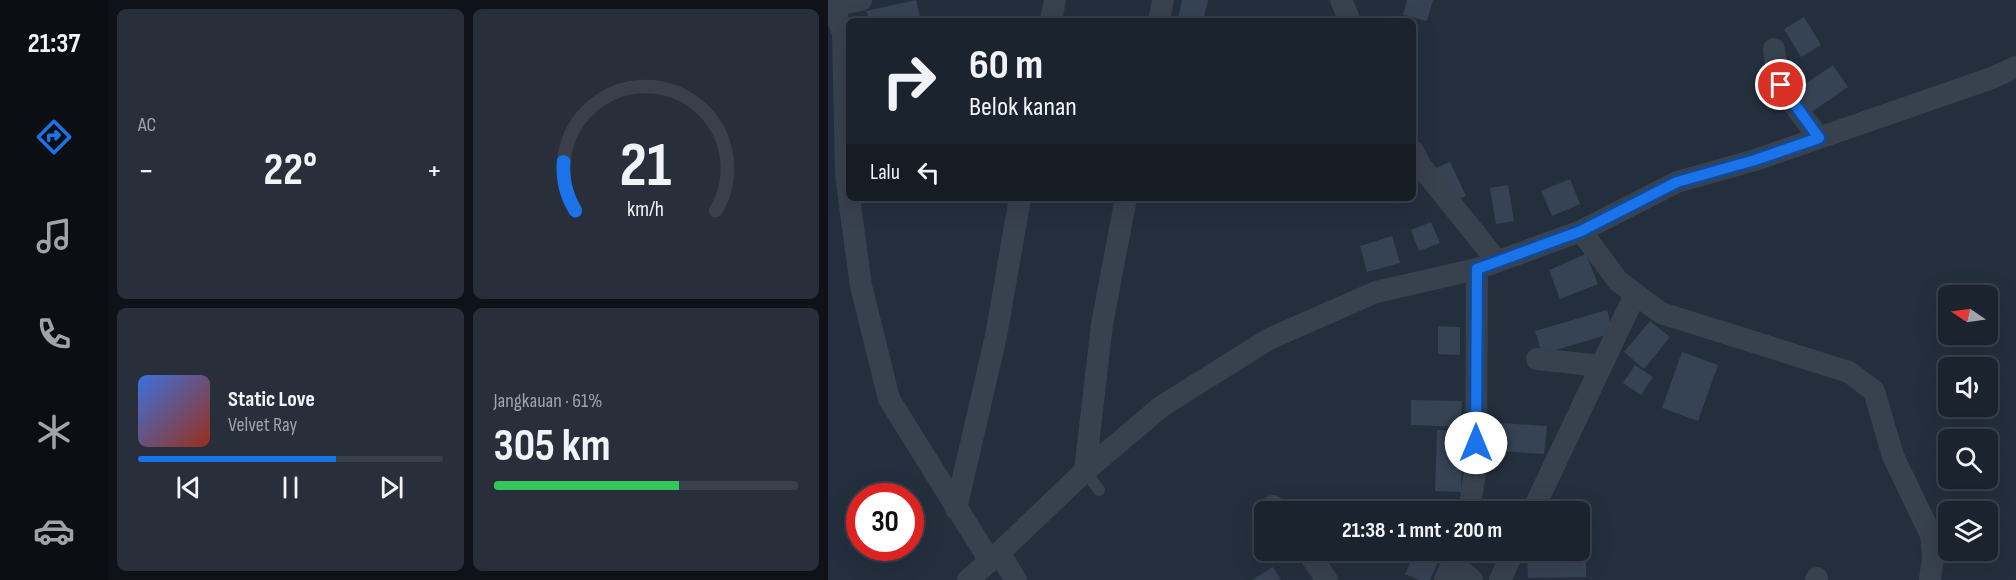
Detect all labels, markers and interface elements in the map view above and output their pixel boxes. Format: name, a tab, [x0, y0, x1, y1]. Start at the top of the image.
text: 21:37	[28, 28, 80, 60]
text: 60 m	[969, 40, 1043, 91]
icon: right	[870, 42, 948, 120]
pin	[1755, 59, 1806, 110]
icon: arrive	[1764, 68, 1797, 101]
text: Belok kanan	[969, 91, 1077, 123]
text: AC	[138, 113, 156, 137]
icon: directions	[33, 116, 75, 158]
text: 21	[620, 129, 672, 204]
text: 22°	[263, 143, 317, 198]
text: −	[138, 151, 154, 191]
text: +	[426, 151, 442, 191]
icon: left	[912, 156, 945, 189]
text: Lalu	[870, 159, 900, 186]
text: km/h	[627, 197, 664, 222]
icon: music	[33, 215, 75, 257]
north arrow	[1938, 285, 1998, 345]
map controls	[1938, 285, 1998, 561]
icon: phone	[33, 313, 75, 355]
button: sound	[1938, 357, 1998, 417]
text: Static Love	[228, 386, 315, 413]
text: Jangkauan · 61%	[494, 389, 602, 413]
icon: climate	[33, 411, 75, 453]
position arrow	[1444, 411, 1508, 475]
text: Velvet Ray	[228, 413, 297, 437]
text: 305 km	[494, 419, 611, 474]
button: search	[1938, 429, 1998, 489]
icon: previous	[172, 471, 205, 504]
icon: pause	[274, 471, 307, 504]
icon: next	[375, 471, 408, 504]
speed limit sign: 30	[846, 483, 924, 561]
button: layers	[1938, 501, 1998, 561]
icon: car	[33, 510, 75, 552]
text: 21:38 · 1 mnt · 200 m	[1342, 517, 1502, 544]

